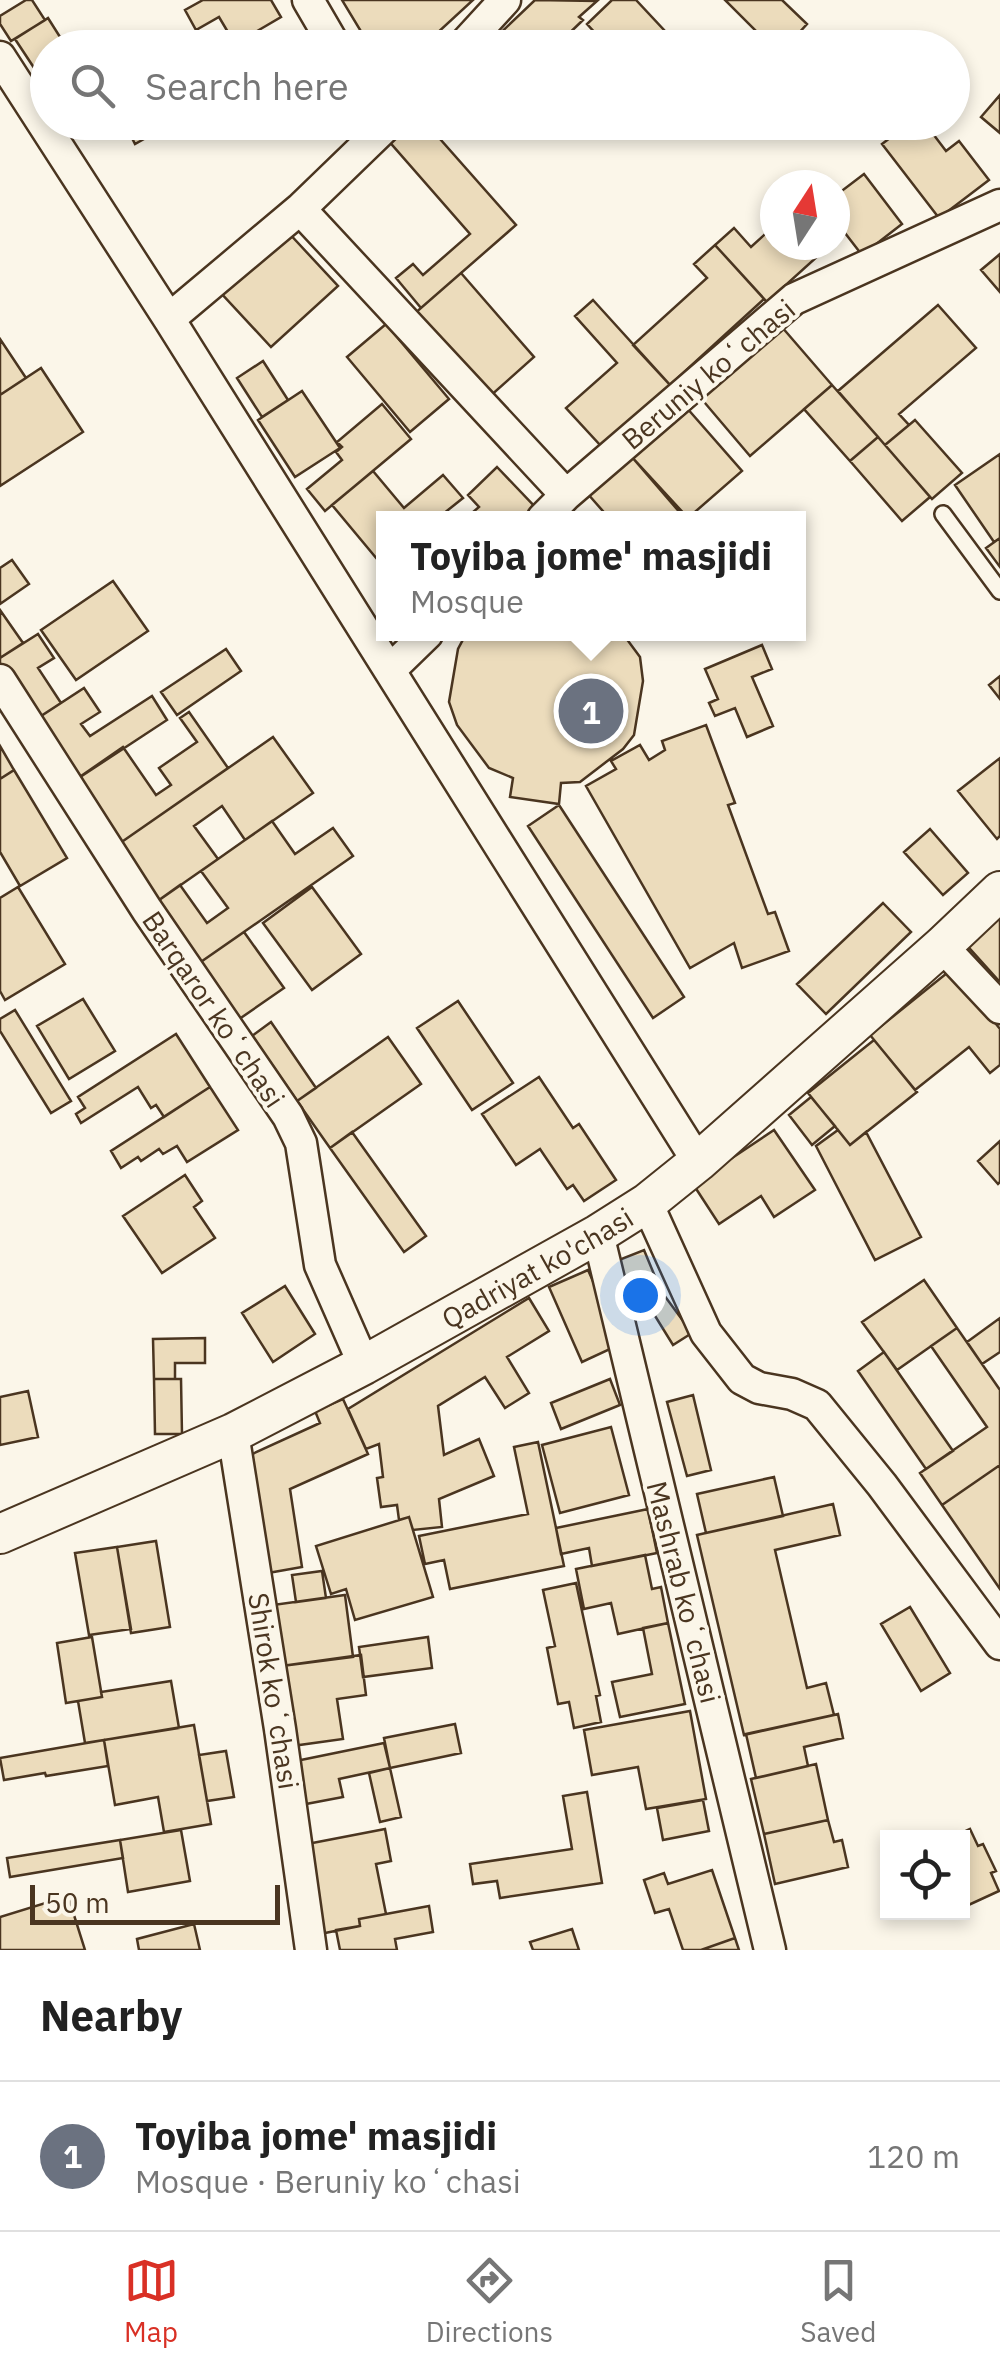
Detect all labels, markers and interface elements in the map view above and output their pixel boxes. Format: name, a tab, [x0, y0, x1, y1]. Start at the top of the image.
search box	[30, 30, 970, 140]
icon: search	[65, 58, 120, 113]
text: Search here	[145, 61, 349, 110]
north arrow	[760, 170, 850, 260]
street label: Beruniy koʻchasi	[614, 291, 802, 457]
popup	[376, 511, 806, 641]
text: Toyiba jome' masjidi	[410, 531, 772, 580]
text: Mosque	[410, 580, 524, 622]
pin: 1	[558, 674, 624, 748]
street label: Barqaror koʻchasi	[134, 903, 294, 1115]
street label: Qadriyat ko'chasi	[435, 1198, 640, 1337]
your location	[615, 1270, 666, 1321]
street label: Mashrab koʻchasi	[639, 1477, 729, 1707]
street label: Shirok koʻchasi	[240, 1590, 308, 1792]
map controls	[880, 1830, 970, 1920]
button: locate	[880, 1830, 970, 1920]
scale bar	[30, 1880, 280, 1924]
text: 50 m	[45, 1884, 110, 1921]
text: Nearby	[40, 1988, 182, 2043]
text: Toyiba jome' masjidi	[135, 2111, 497, 2160]
text: 1	[63, 2135, 82, 2177]
text: 120 m	[867, 2135, 960, 2177]
text: Mosque · Beruniy koʻchasi	[135, 2160, 521, 2202]
tab: Map	[124, 2253, 179, 2350]
tab: Directions	[426, 2253, 553, 2350]
tab: Saved	[800, 2253, 876, 2350]

